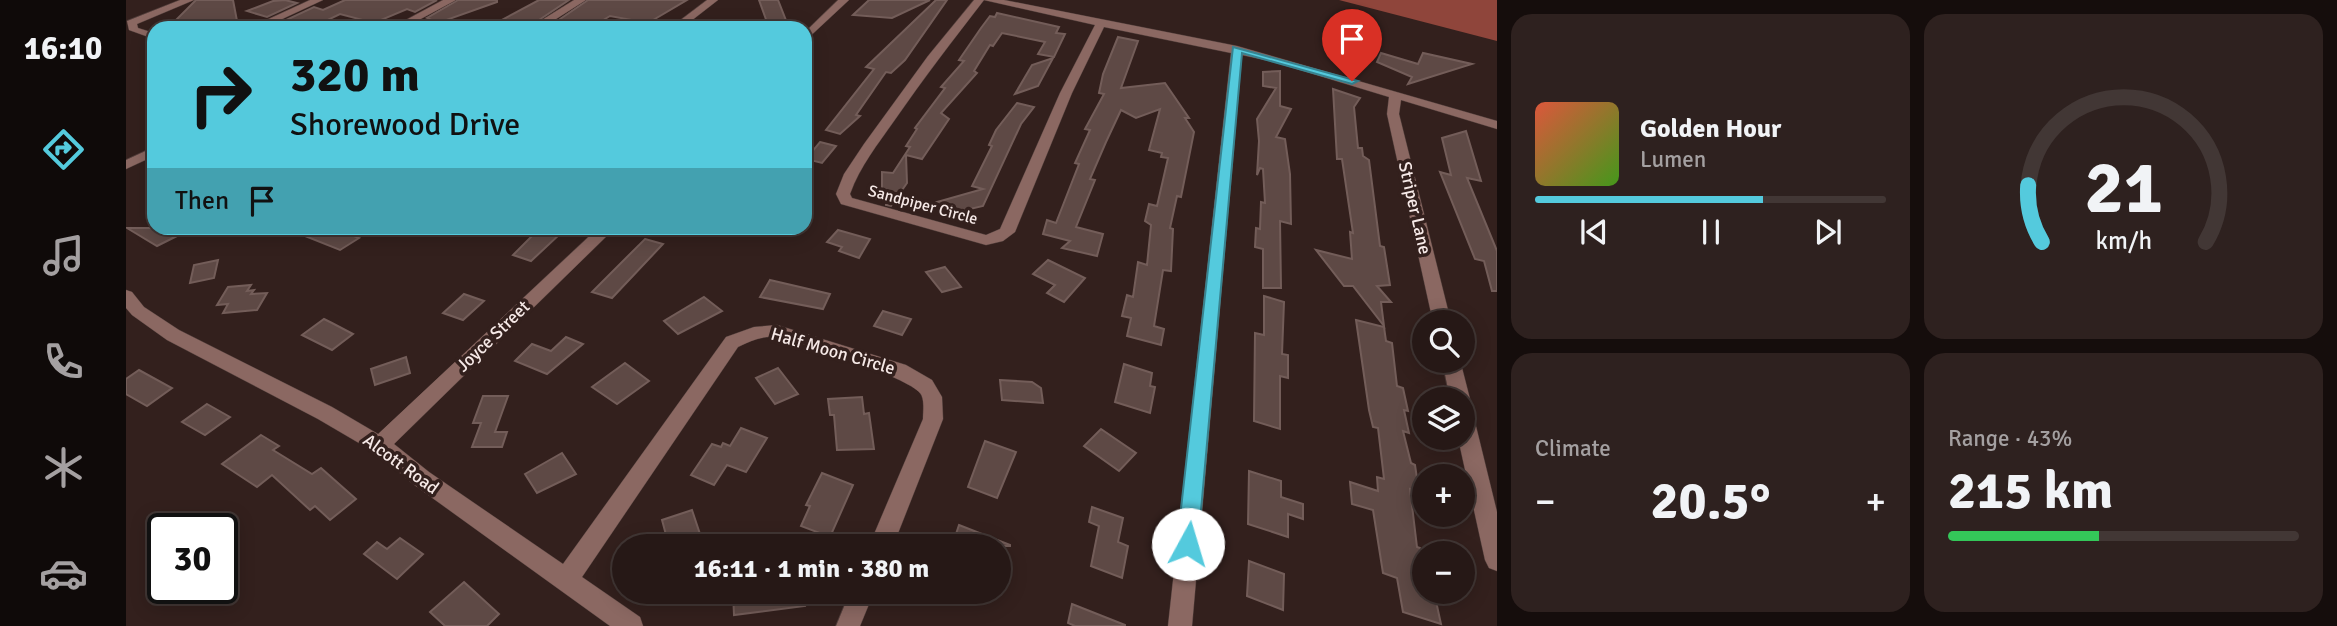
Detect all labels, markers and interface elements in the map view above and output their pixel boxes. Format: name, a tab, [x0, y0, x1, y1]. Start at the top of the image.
pin	[1322, 9, 1382, 81]
icon: arrive	[1333, 20, 1371, 58]
text: 16:10	[24, 29, 102, 68]
text: 320 m	[290, 45, 420, 105]
icon: right	[175, 49, 266, 140]
text: Shorewood Drive	[290, 105, 520, 144]
text: Golden Hour	[1640, 113, 1781, 145]
icon: directions	[39, 125, 88, 174]
text: Lumen	[1640, 145, 1706, 174]
text: 21	[2084, 145, 2163, 234]
street label: Striper Lane	[1394, 160, 1436, 256]
street label: Sandpiper Circle	[866, 181, 980, 229]
icon: arrive	[243, 182, 281, 220]
text: Then	[175, 185, 229, 217]
icon: previous	[1575, 213, 1613, 251]
icon: pause	[1692, 213, 1730, 251]
icon: next	[1809, 213, 1847, 251]
text: km/h	[2095, 225, 2152, 256]
icon: music	[39, 231, 88, 280]
street label: Joyce Street	[452, 296, 534, 376]
map controls	[1412, 310, 1475, 604]
button: search	[1412, 310, 1475, 373]
street label: Half Moon Circle	[768, 323, 898, 379]
icon: phone	[39, 337, 88, 386]
button: layers	[1412, 387, 1475, 450]
text: Range · 43%	[1948, 424, 2072, 453]
street label: Alcott Road	[359, 429, 443, 499]
text: Climate	[1535, 434, 1611, 463]
icon: climate	[39, 443, 88, 492]
text: 215 km	[1948, 459, 2113, 523]
button: +	[1412, 464, 1475, 527]
text: 20.5°	[1651, 469, 1770, 533]
text: −	[1535, 478, 1556, 525]
text: +	[1865, 478, 1886, 525]
position arrow	[1151, 507, 1225, 581]
speed limit sign: 30	[147, 513, 238, 604]
button: −	[1412, 541, 1475, 604]
icon: car	[39, 549, 88, 598]
text: 16:11 · 1 min · 380 m	[694, 553, 929, 585]

